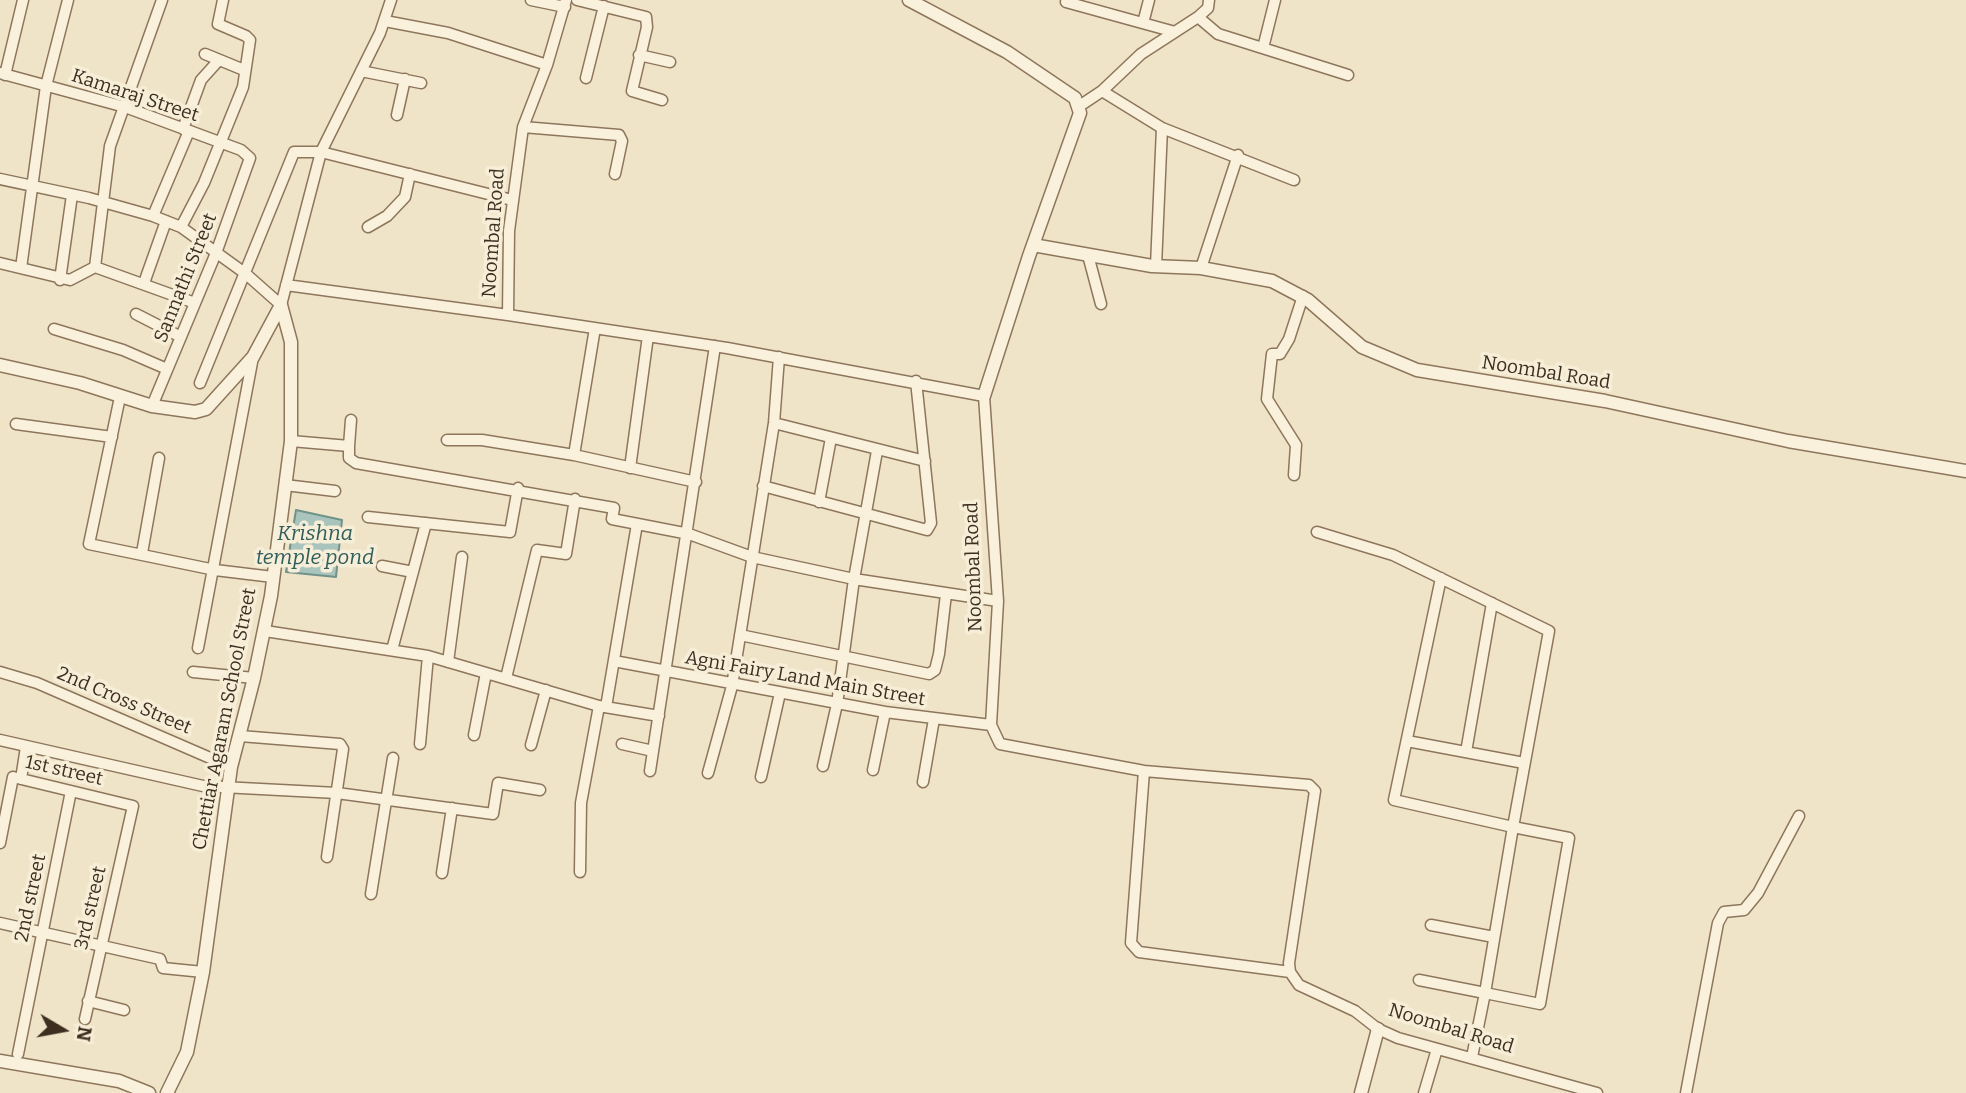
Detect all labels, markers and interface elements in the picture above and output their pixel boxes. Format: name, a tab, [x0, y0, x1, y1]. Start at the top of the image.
street label: Kamaraj Street	[69, 65, 201, 127]
street label: Noombal Road	[478, 167, 510, 299]
street label: Sannathi Street	[150, 210, 222, 346]
street label: Noombal Road	[1480, 352, 1612, 394]
street label: Noombal Road	[960, 502, 988, 632]
water label: Krishna temple pond	[256, 521, 374, 571]
street label: Chettiar Agaram School Street	[188, 586, 262, 852]
street label: Agni Fairy Land Main Street	[683, 647, 927, 711]
street label: 2nd Cross Street	[53, 662, 195, 740]
street label: 1st street	[23, 751, 105, 791]
street label: 2nd street	[11, 852, 51, 944]
street label: 3rd street	[70, 864, 112, 952]
north arrow	[28, 995, 98, 1065]
street label: Noombal Road	[1385, 999, 1517, 1059]
text: N	[72, 1025, 97, 1043]

